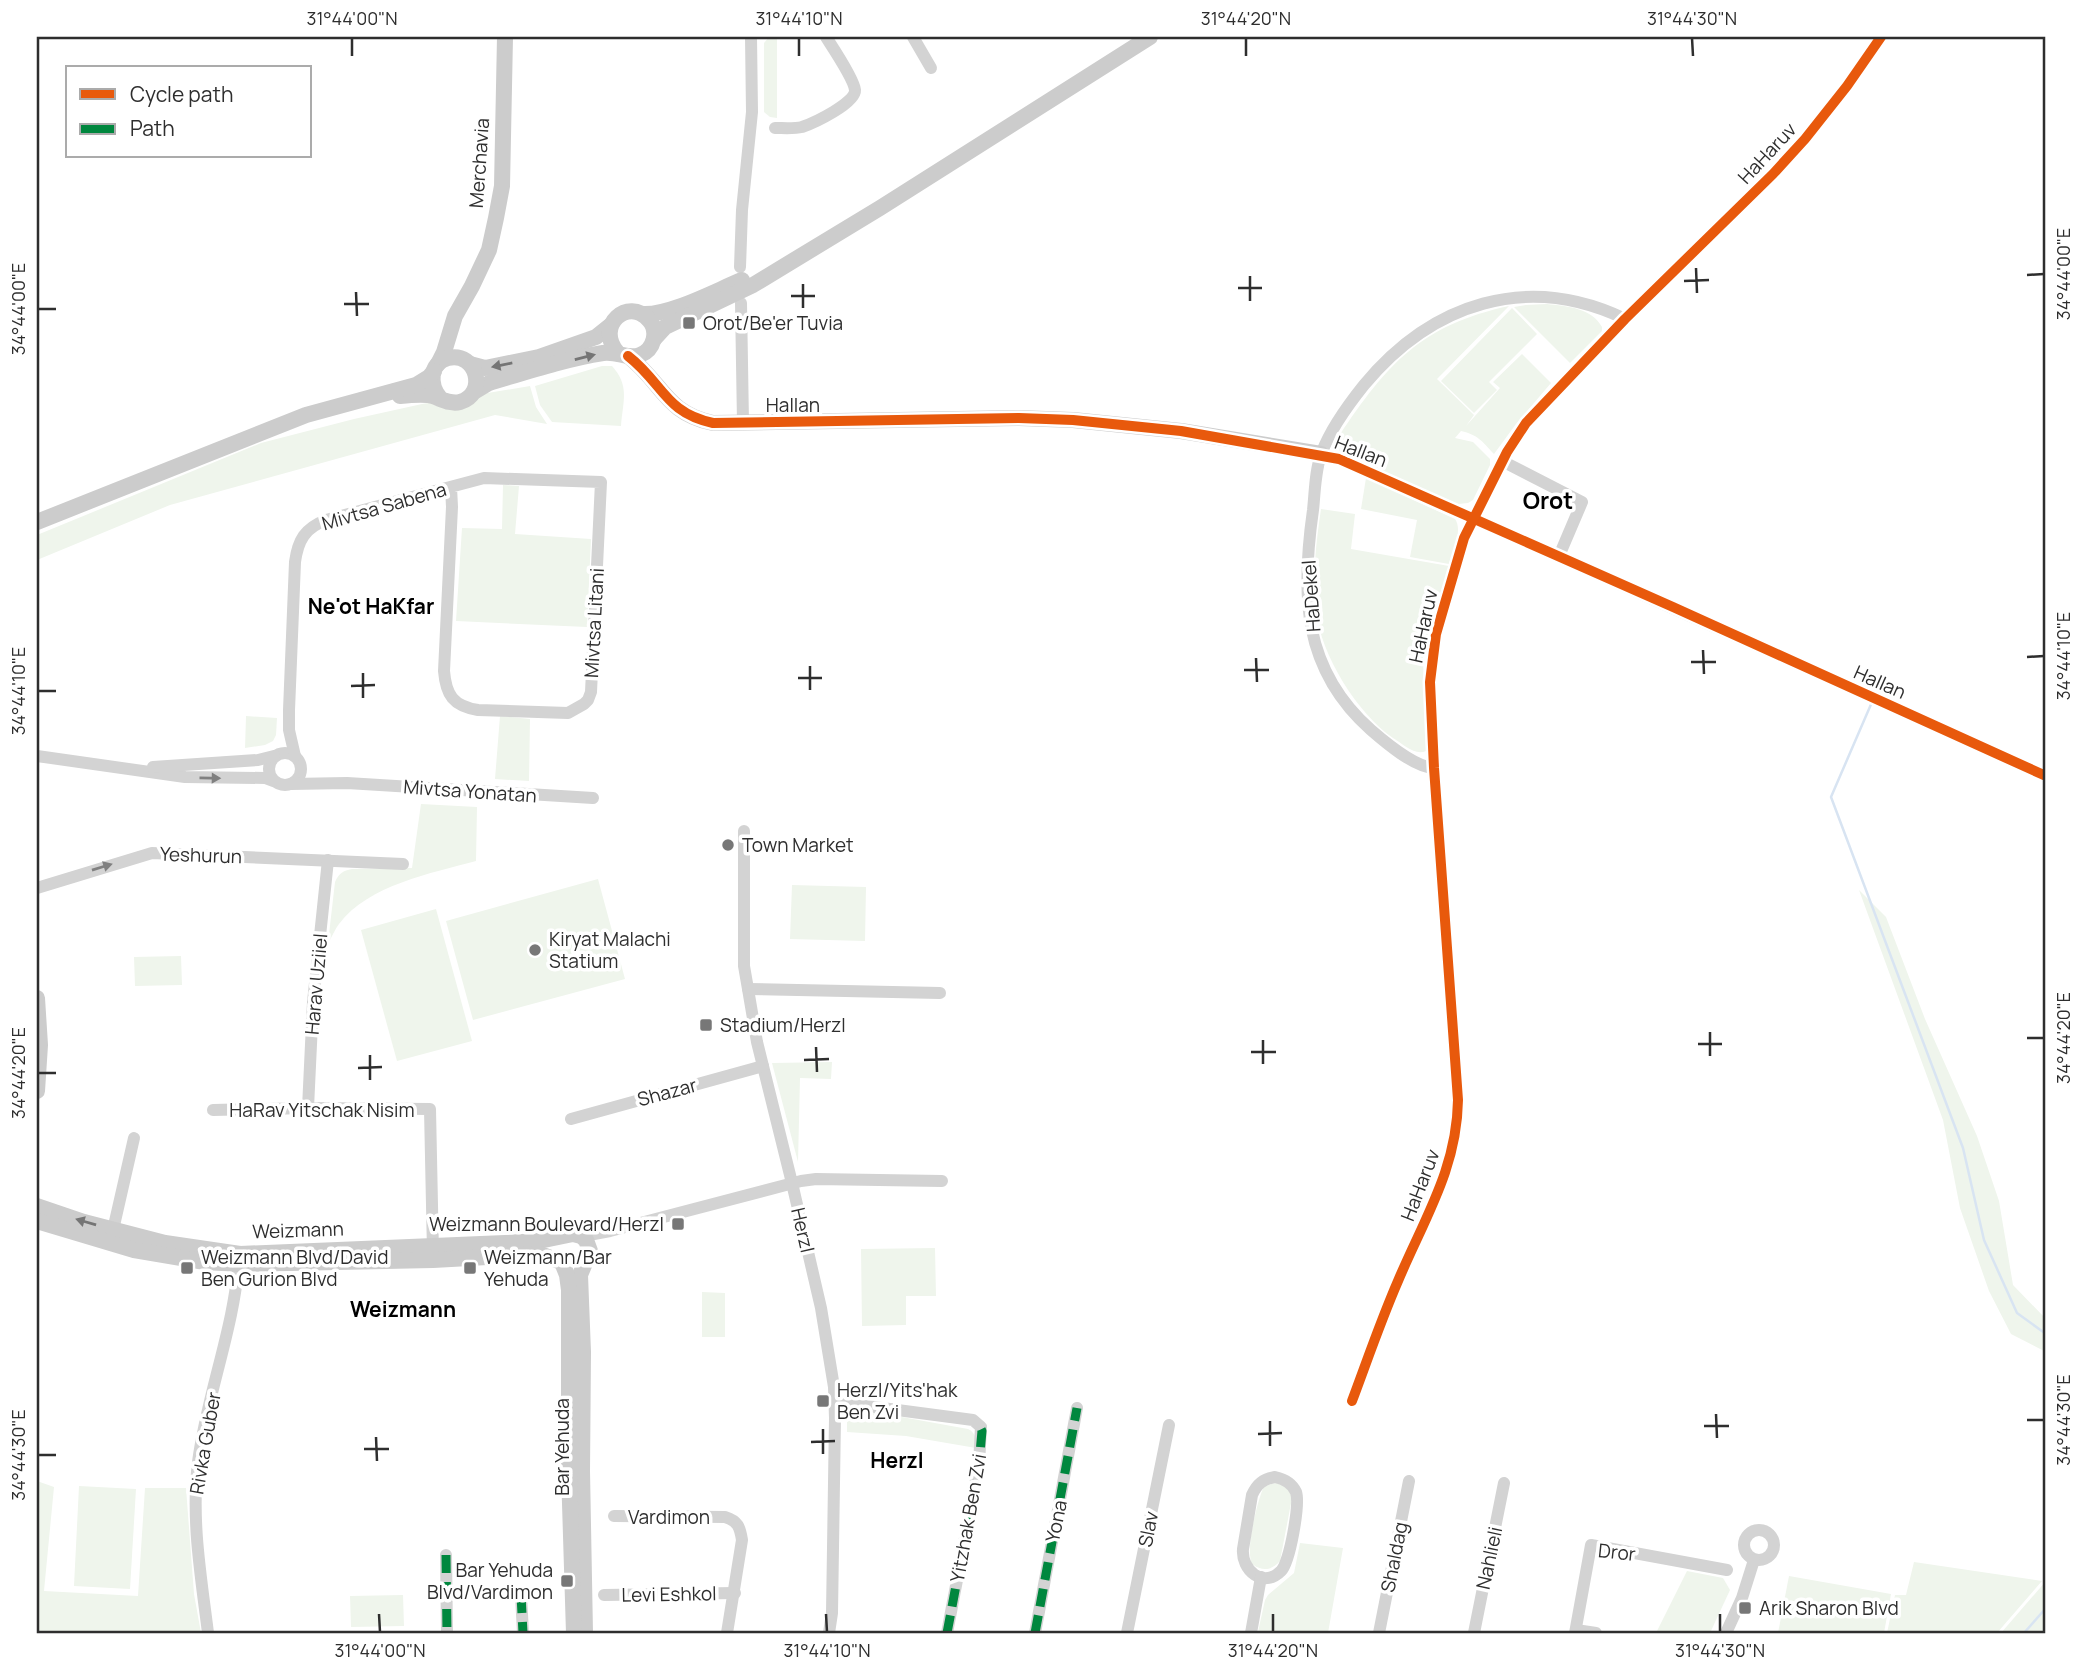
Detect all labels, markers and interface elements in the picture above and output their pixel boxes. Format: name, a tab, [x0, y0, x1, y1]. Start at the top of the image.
text: 31°44'00"N	[306, 6, 398, 30]
text: 31°44'10"N	[755, 6, 843, 30]
text: 31°44'20"N	[1201, 6, 1291, 30]
text: 31°44'30"N	[1647, 6, 1737, 30]
legend	[66, 66, 312, 158]
text: Cycle path	[130, 80, 233, 108]
text: Path	[130, 114, 175, 142]
street label: HaHaruv	[1732, 116, 1802, 189]
street label: Merchavia	[463, 117, 495, 209]
text: 34°44'00"E	[2051, 228, 2075, 320]
text: 34°44'00"E	[6, 263, 30, 355]
place label: Orot/Be'er Tuvia	[703, 310, 843, 336]
marker: Orot/Be'er Tuvia	[681, 315, 697, 331]
one-way arrow	[574, 351, 596, 362]
one-way arrow	[491, 359, 513, 370]
street label: HaIlan	[766, 392, 820, 418]
street label: HaIlan	[1331, 429, 1391, 473]
street label: Mivtsa Sabena	[319, 476, 449, 536]
district label: Orot	[1523, 484, 1573, 516]
street label: HaDekel	[1296, 559, 1326, 633]
street label: Mivtsa Litani	[578, 567, 610, 679]
street label: HaHaruv	[1402, 586, 1444, 665]
district label: Ne'ot HaKfar	[308, 592, 434, 620]
text: 34°44'10"E	[2051, 612, 2075, 700]
text: 34°44'10"E	[6, 647, 30, 735]
street label: HaIlan	[1850, 659, 1910, 705]
one-way arrow	[199, 772, 221, 784]
street label: Mivtsa Yonatan	[402, 773, 538, 809]
place label: Town Market	[742, 832, 854, 858]
marker: Town Market	[720, 837, 736, 853]
street label: Yeshurun	[160, 841, 242, 869]
one-way arrow	[92, 862, 113, 872]
place label: Kiryat Malachi Statium	[549, 926, 671, 974]
street label: Harav Uziiel	[299, 932, 333, 1036]
marker: Kiryat Malachi Statium	[527, 942, 543, 958]
text: 34°44'20"E	[2051, 992, 2075, 1084]
place label: Stadium/Herzl	[720, 1012, 846, 1038]
marker: Stadium/Herzl	[698, 1017, 714, 1033]
text: 34°44'20"E	[6, 1027, 30, 1119]
street label: Shazar	[634, 1072, 700, 1112]
street label: HaRav Yitschak Nisim	[229, 1097, 415, 1123]
street label: HaHaruv	[1394, 1145, 1446, 1225]
street label: Herzl	[785, 1205, 821, 1255]
place label: Weizmann Boulevard/Herzl	[429, 1211, 664, 1237]
street label: Weizmann	[252, 1215, 344, 1245]
marker: Weizmann Boulevard/Herzl	[670, 1216, 686, 1232]
one-way arrow	[76, 1217, 97, 1227]
place label: Weizmann Blvd/David Ben Gurion Blvd	[201, 1244, 389, 1292]
place label: Weizmann/Bar Yehuda	[484, 1244, 612, 1292]
marker: Weizmann Blvd/David Ben Gurion Blvd	[179, 1260, 195, 1276]
marker: Weizmann/Bar Yehuda	[462, 1260, 478, 1276]
district label: Weizmann	[350, 1295, 456, 1323]
text: 34°44'30"E	[2051, 1374, 2075, 1466]
place label: Herzl/Yits'hak Ben Zvi	[837, 1377, 958, 1425]
street label: Rivka Guber	[183, 1390, 227, 1496]
marker: Herzl/Yits'hak Ben Zvi	[815, 1393, 831, 1409]
street label: Bar Yehuda	[549, 1398, 575, 1496]
text: 34°44'30"E	[6, 1409, 30, 1501]
district label: Herzl	[870, 1446, 924, 1474]
street label: Yitzhak Ben Zvi	[944, 1452, 992, 1584]
street label: Yona	[1039, 1498, 1073, 1544]
street label: Vardimon	[628, 1504, 710, 1530]
street label: Slav	[1132, 1509, 1164, 1549]
street label: Shaldag	[1374, 1520, 1414, 1594]
street label: Nahlieli	[1470, 1524, 1508, 1592]
street label: Dror	[1597, 1537, 1637, 1567]
place label: Bar Yehuda Blvd/Vardimon	[427, 1557, 553, 1605]
marker: Bar Yehuda Blvd/Vardimon	[559, 1573, 575, 1589]
street label: Levi Eshkol	[621, 1580, 717, 1608]
place label: Arik Sharon Blvd	[1759, 1595, 1899, 1621]
marker: Arik Sharon Blvd	[1737, 1600, 1753, 1616]
text: 31°44'00"N	[334, 1638, 426, 1662]
text: 31°44'10"N	[783, 1638, 871, 1662]
text: 31°44'20"N	[1228, 1638, 1318, 1662]
text: 31°44'30"N	[1675, 1638, 1765, 1662]

